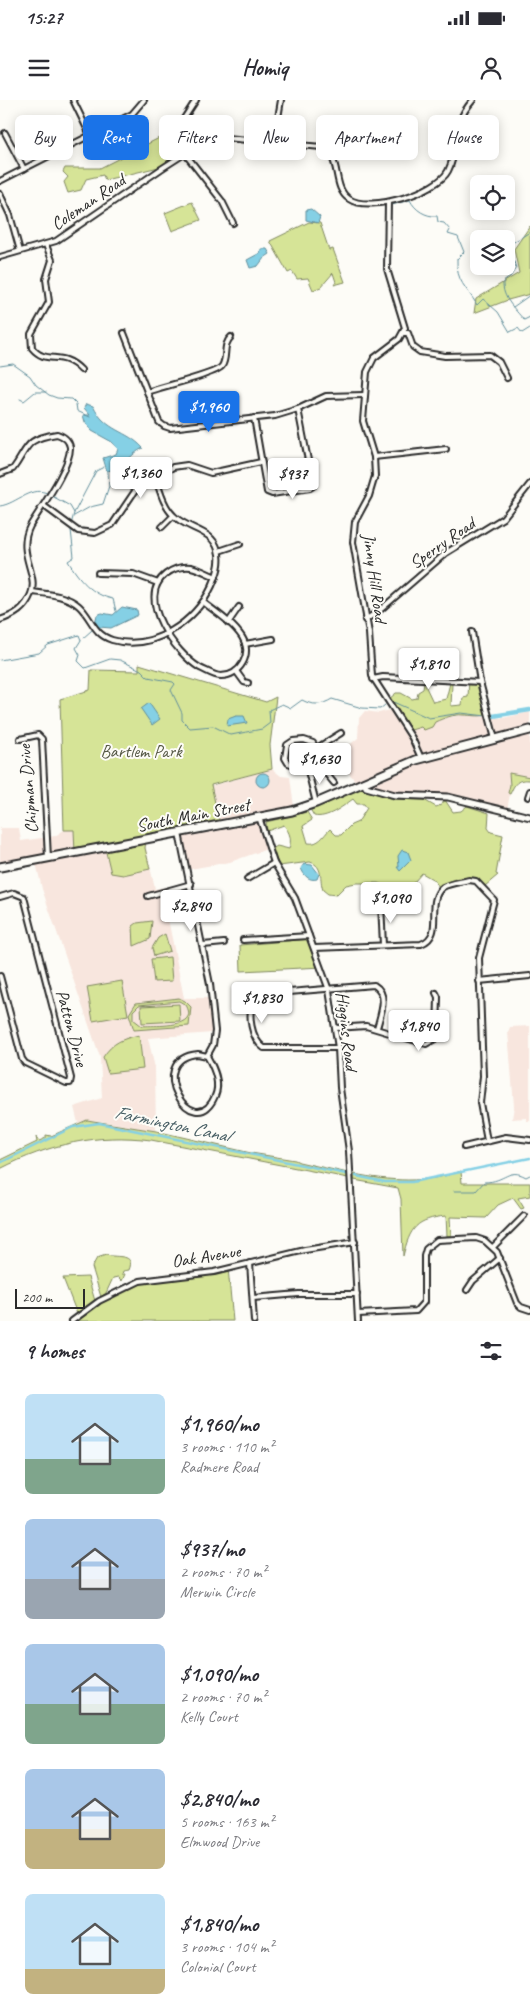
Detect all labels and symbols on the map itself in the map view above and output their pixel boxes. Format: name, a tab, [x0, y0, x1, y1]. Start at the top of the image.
street label: Coleman Road	[47, 168, 132, 235]
pin: $1,960	[168, 390, 250, 433]
pin: $1,360	[100, 456, 182, 499]
pin: $937	[263, 458, 323, 500]
street label: Sperry Road	[405, 511, 481, 574]
street label: Jinny Hill Road	[358, 531, 393, 627]
pin: $1,810	[388, 648, 470, 690]
park label: Bartlem Park	[100, 740, 183, 762]
pin: $1,630	[279, 742, 361, 785]
street label: Chipman Drive	[13, 743, 43, 834]
street label: South Main Street	[135, 793, 254, 837]
pin: $1,090	[350, 882, 432, 924]
pin: $2,840	[150, 890, 232, 932]
pin: $1,830	[221, 982, 303, 1024]
street label: Patton Drive	[51, 987, 93, 1070]
street label: Higgins Road	[331, 990, 363, 1075]
pin: $1,840	[378, 1010, 460, 1052]
water label: Farmington Canal	[113, 1100, 238, 1149]
street label: Oak Avenue	[170, 1240, 243, 1272]
scale bar	[15, 1286, 85, 1309]

